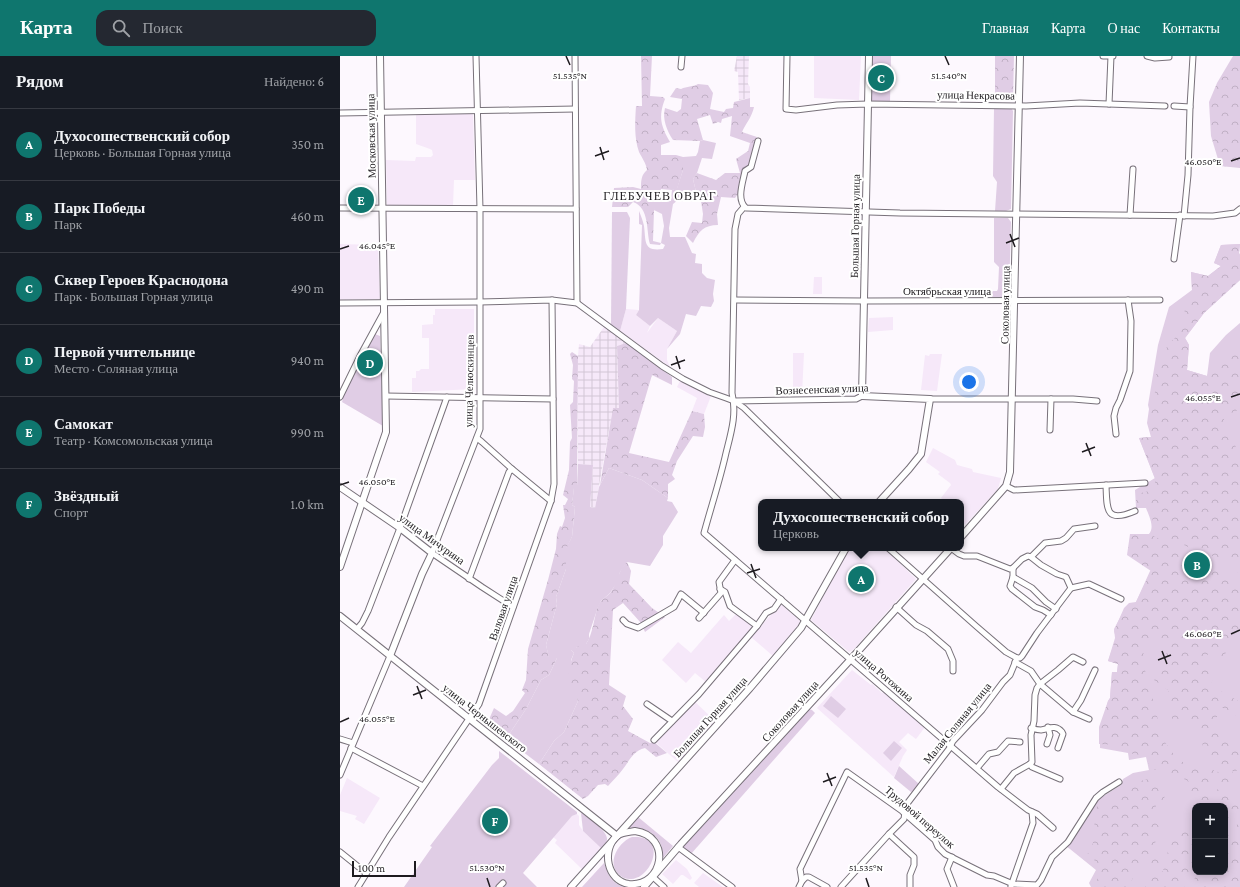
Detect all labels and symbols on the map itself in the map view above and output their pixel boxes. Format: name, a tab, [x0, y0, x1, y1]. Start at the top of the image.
pin: C	[868, 63, 894, 93]
text: 51.535°N	[553, 70, 588, 81]
text: 51.540°N	[931, 70, 967, 81]
street label: улица Некрасова	[937, 88, 1015, 102]
street label: Московская улица	[364, 93, 378, 179]
text: 46.050°E	[1184, 156, 1222, 167]
street label: Большая Горная улица	[848, 174, 862, 278]
pin: E	[348, 185, 374, 215]
district label: ГЛЕБУЧЕВ ОВРАГ	[603, 189, 717, 203]
text: 46.045°E	[359, 240, 396, 251]
street label: Соколовая улица	[998, 266, 1012, 344]
street label: Октябрьская улица	[903, 285, 991, 297]
street label: улица Челюскинцев	[462, 334, 476, 428]
pin: D	[357, 348, 383, 378]
your location	[959, 372, 979, 392]
street label: Вознесенская улица	[775, 381, 869, 397]
text: 46.055°E	[1185, 392, 1222, 403]
text: 46.050°E	[358, 476, 396, 487]
street label: улица Мичурина	[397, 511, 467, 567]
pin: B	[1184, 550, 1210, 580]
pin: A	[848, 564, 874, 594]
street label: Валовая улица	[486, 574, 520, 642]
text: 46.060°E	[1184, 628, 1222, 639]
street label: улица Рогожина	[852, 646, 916, 704]
street label: Большая Горная улица	[671, 674, 749, 760]
street label: Соколовая улица	[759, 678, 821, 744]
street label: Малая Соляная улица	[921, 680, 993, 766]
street label: улица Чернышевского	[441, 681, 530, 755]
text: 46.055°E	[359, 713, 396, 724]
street label: Трудовой переулок	[883, 783, 958, 851]
pin: F	[482, 806, 508, 836]
scale bar	[352, 859, 416, 878]
text: 51.530°N	[469, 862, 505, 873]
text: 51.535°N	[849, 862, 884, 873]

